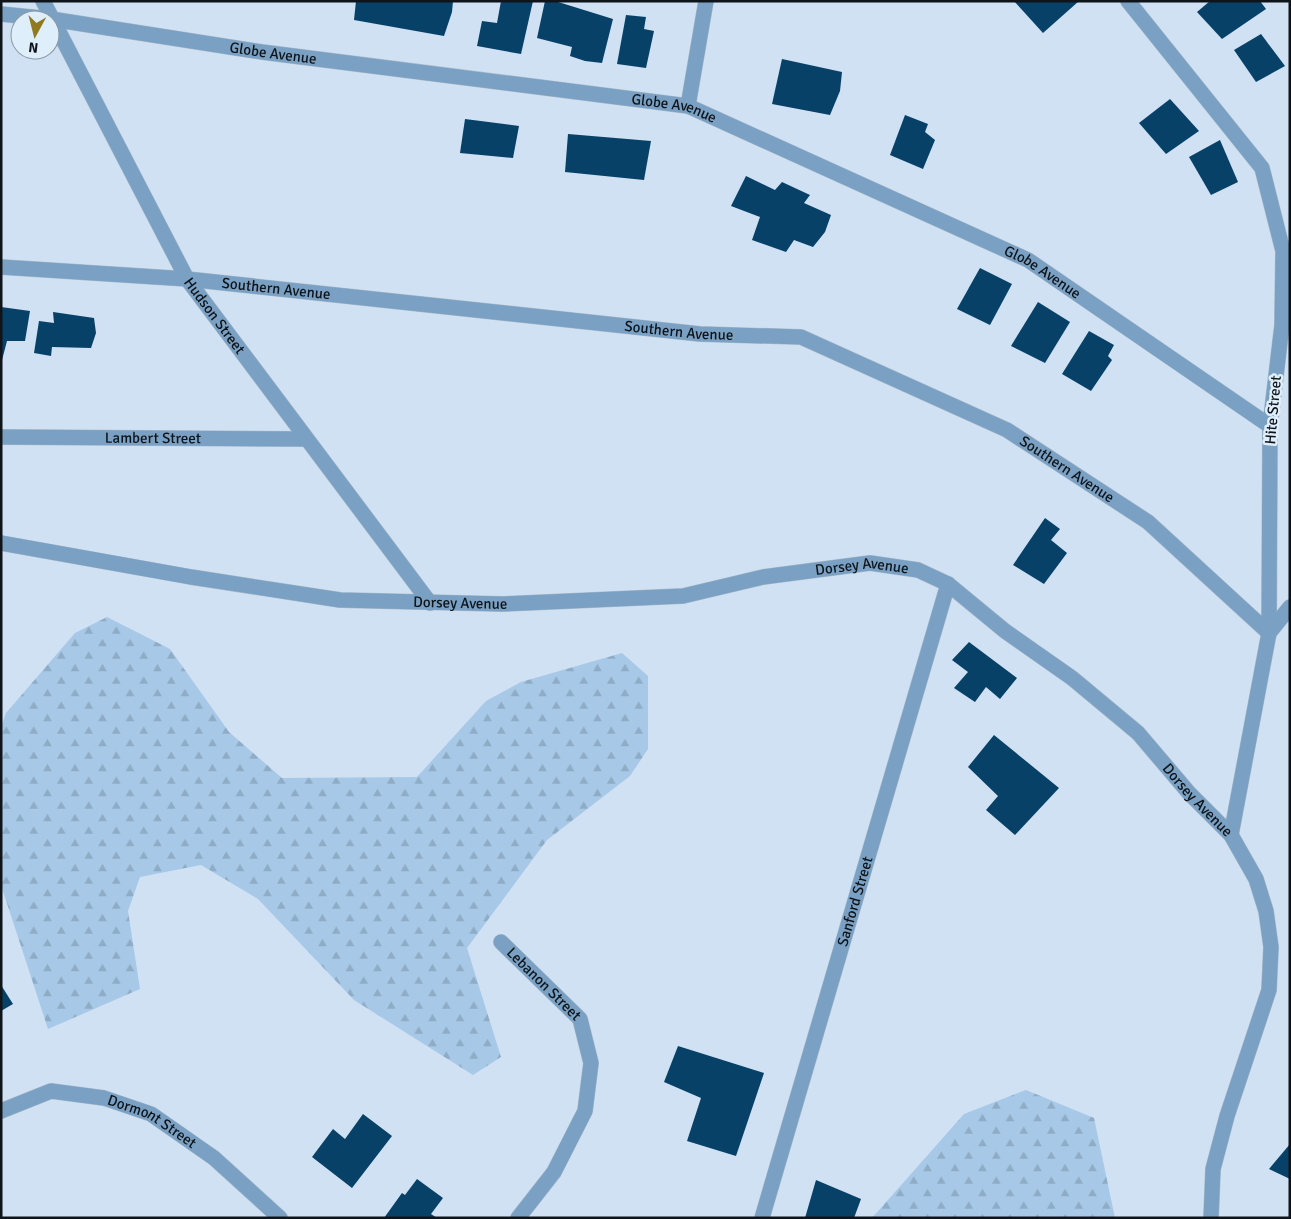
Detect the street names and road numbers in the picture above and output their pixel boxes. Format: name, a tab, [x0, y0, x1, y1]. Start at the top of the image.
street label: Globe Avenue	[228, 38, 318, 68]
street label: Globe Avenue	[630, 90, 719, 127]
street label: Globe Avenue	[1001, 241, 1084, 303]
street label: Hudson Street	[180, 274, 249, 358]
street label: Southern Avenue	[221, 274, 331, 303]
street label: Southern Avenue	[623, 317, 734, 344]
street label: Hite Street	[1261, 375, 1285, 445]
street label: Lambert Street	[105, 429, 201, 447]
street label: Southern Avenue	[1016, 432, 1118, 507]
street label: Dorsey Avenue	[814, 554, 910, 579]
street label: Dorsey Avenue	[413, 593, 508, 613]
street label: Dorsey Avenue	[1159, 760, 1236, 840]
street label: Sanford Street	[833, 854, 877, 948]
street label: Lebanon Street	[503, 944, 585, 1024]
street label: Dormont Street	[105, 1091, 200, 1152]

